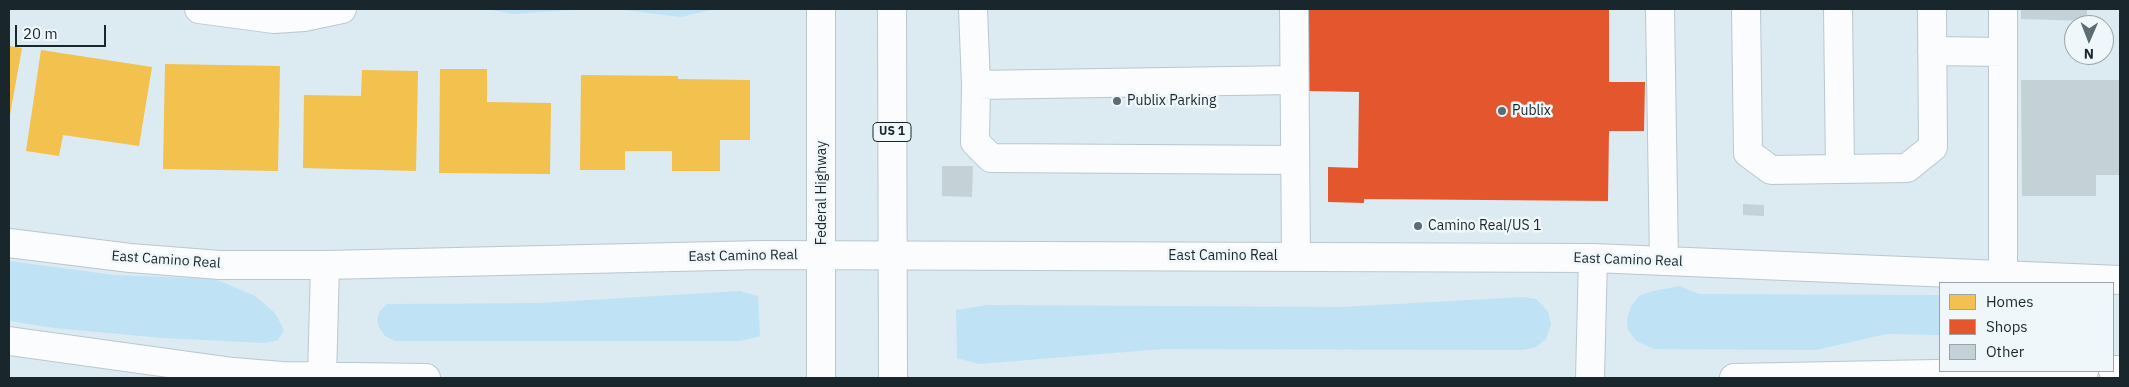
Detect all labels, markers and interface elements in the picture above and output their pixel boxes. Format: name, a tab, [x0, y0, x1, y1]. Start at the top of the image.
scale bar	[18, 15, 109, 47]
north arrow	[2064, 15, 2114, 65]
text: 20 m	[23, 24, 58, 43]
text: N	[2084, 45, 2094, 63]
place label: Publix Parking	[1127, 93, 1216, 109]
marker: Publix Parking	[1111, 95, 1123, 107]
place label: Publix	[1512, 103, 1551, 119]
marker: Publix	[1496, 105, 1508, 117]
road number: US 1	[873, 122, 911, 142]
street label: Federal Highway	[814, 141, 830, 245]
place label: Camino Real/US 1	[1428, 218, 1541, 234]
marker: Camino Real/US 1	[1412, 220, 1424, 232]
street label: East Camino Real	[688, 247, 798, 265]
street label: East Camino Real	[111, 248, 221, 272]
street label: East Camino Real	[1168, 248, 1278, 264]
street label: East Camino Real	[1573, 250, 1683, 270]
legend	[1939, 282, 2114, 372]
text: Homes	[1986, 292, 2034, 311]
text: Shops	[1986, 317, 2028, 336]
text: Other	[1986, 342, 2024, 361]

